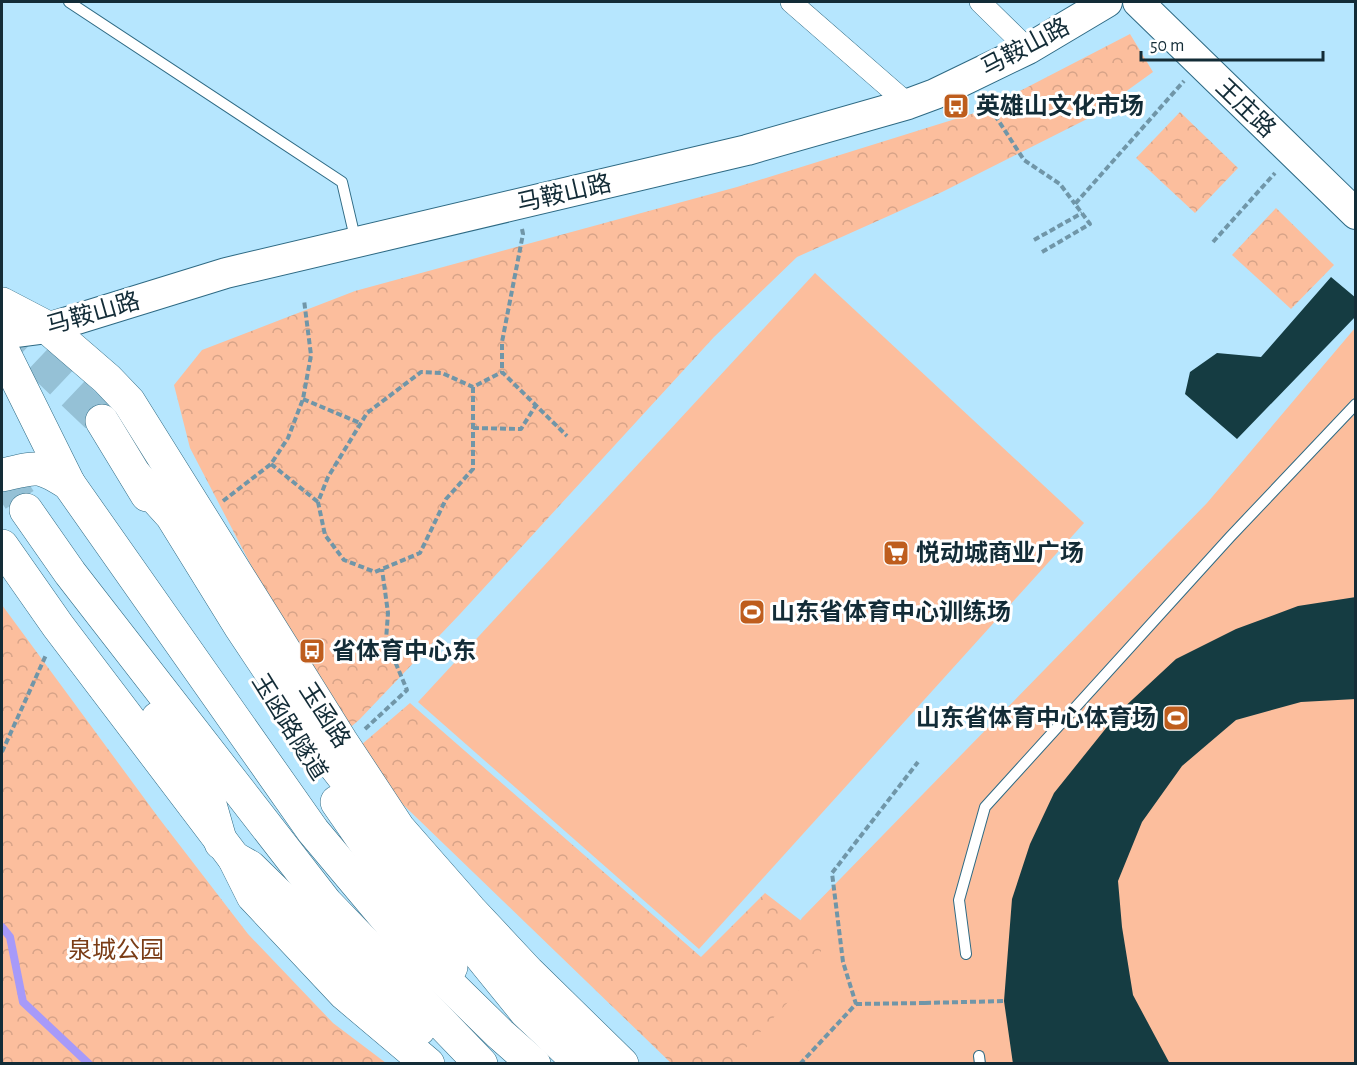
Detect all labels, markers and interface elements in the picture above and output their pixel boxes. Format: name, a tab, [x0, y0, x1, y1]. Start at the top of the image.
street label: 马鞍山路	[977, 13, 1073, 81]
scale bar	[1141, 24, 1322, 62]
text: 50 m	[1150, 37, 1184, 55]
street label: 王庄路	[1211, 74, 1281, 142]
bus stop icon: 英雄山文化市场	[941, 91, 971, 121]
place label: 英雄山文化市场	[976, 93, 1144, 119]
street label: 马鞍山路	[514, 170, 614, 216]
street label: 马鞍山路	[43, 287, 143, 339]
supermarket icon: 悦动城商业广场	[881, 538, 911, 568]
place label: 悦动城商业广场	[916, 540, 1084, 566]
sports icon: 山东省体育中心训练场	[737, 597, 767, 627]
place label: 山东省体育中心训练场	[771, 599, 1011, 625]
bus stop icon: 省体育中心东	[297, 636, 327, 666]
place label: 省体育中心东	[332, 638, 476, 664]
street label: 玉函路隧道	[247, 669, 333, 785]
street label: 玉函路	[294, 678, 356, 752]
sports icon: 山东省体育中心体育场	[1161, 703, 1191, 733]
place label: 山东省体育中心体育场	[916, 705, 1156, 731]
park label: 泉城公园	[68, 937, 164, 963]

